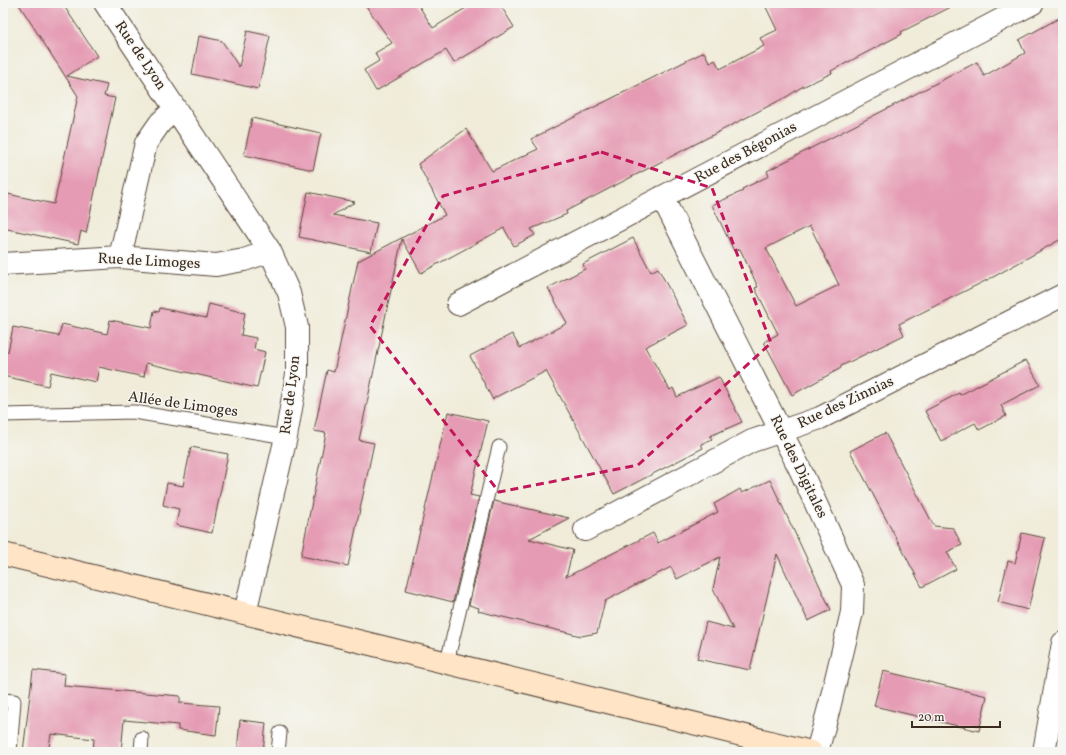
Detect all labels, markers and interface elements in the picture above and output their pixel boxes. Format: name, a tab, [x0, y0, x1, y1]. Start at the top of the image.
street label: Rue de Lyon	[109, 17, 171, 95]
street label: Rue des Bégonias	[691, 117, 801, 189]
street label: Rue de Limoges	[97, 249, 201, 275]
street label: Rue de Lyon	[276, 354, 306, 436]
street label: Rue des Zinnias	[794, 371, 898, 435]
street label: Allée de Limoges	[127, 387, 239, 423]
street label: Rue des Digitales	[764, 412, 832, 522]
scale bar	[912, 703, 1000, 729]
text: 20 m	[918, 710, 945, 726]

